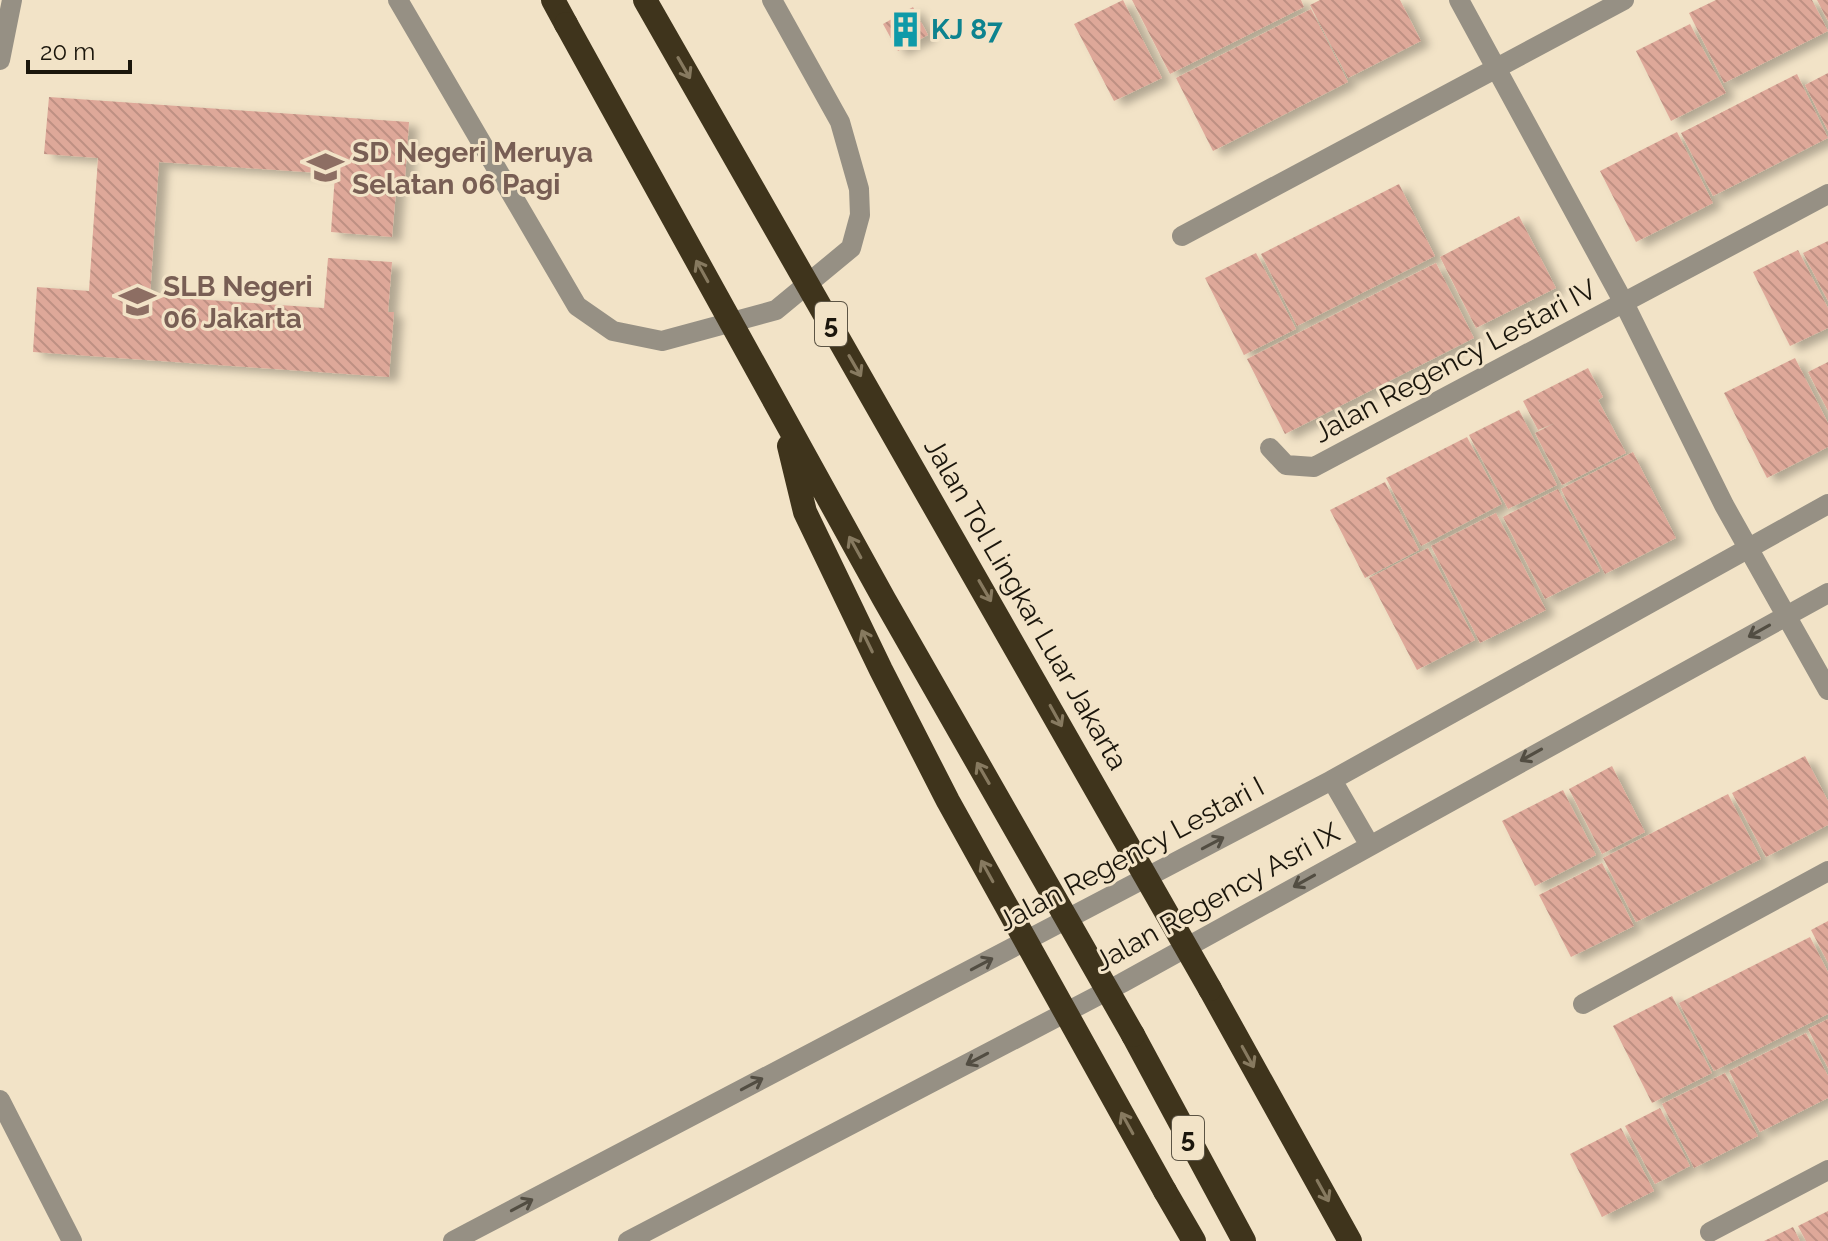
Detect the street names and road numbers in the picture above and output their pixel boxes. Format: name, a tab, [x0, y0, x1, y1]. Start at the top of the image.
street label: Jalan Regency Lestari IV	[1308, 272, 1602, 450]
road number: 5	[815, 302, 847, 346]
street label: Jalan Tol Lingkar Luar Jakarta	[917, 432, 1135, 776]
street label: Jalan Regency Lestari I	[992, 770, 1270, 938]
street label: Jalan Regency Asri IX	[1089, 816, 1345, 978]
road number: 5	[1172, 1116, 1204, 1160]

